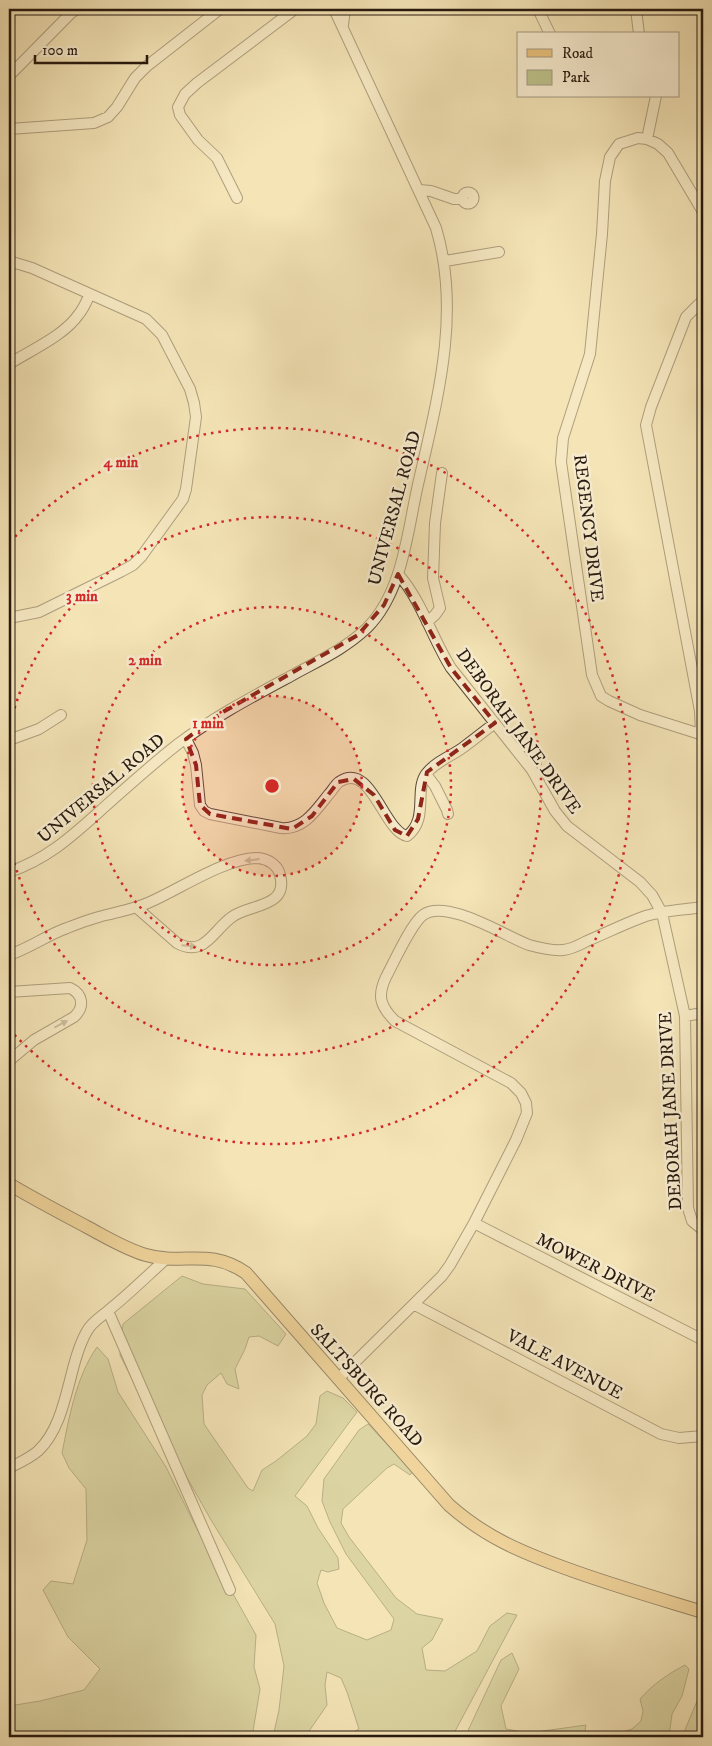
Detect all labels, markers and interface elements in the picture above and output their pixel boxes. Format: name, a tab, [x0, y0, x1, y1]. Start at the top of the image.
scale bar	[35, 32, 148, 64]
legend	[517, 32, 680, 98]
text: 100 m	[42, 41, 78, 60]
text: Road	[562, 44, 594, 63]
text: Park	[562, 68, 591, 87]
street label: UNIVERSAL ROAD	[364, 428, 426, 588]
text: 4 min	[103, 453, 139, 472]
street label: REGENCY DRIVE	[568, 453, 608, 603]
text: 3 min	[66, 587, 98, 606]
street label: DEBORAH JANE DRIVE	[451, 645, 586, 819]
text: 2 min	[128, 651, 162, 670]
text: 1 min	[192, 714, 224, 733]
street label: UNIVERSAL ROAD	[34, 729, 170, 848]
centre of rings	[263, 777, 281, 795]
one-way arrow	[244, 856, 260, 864]
one-way arrow	[182, 942, 198, 950]
street label: DEBORAH JANE DRIVE	[655, 1011, 687, 1211]
one-way arrow	[55, 1019, 68, 1028]
street label: MOWER DRIVE	[532, 1228, 659, 1307]
street label: SALTSBURG ROAD	[305, 1319, 427, 1452]
street label: VALE AVENUE	[502, 1325, 627, 1405]

